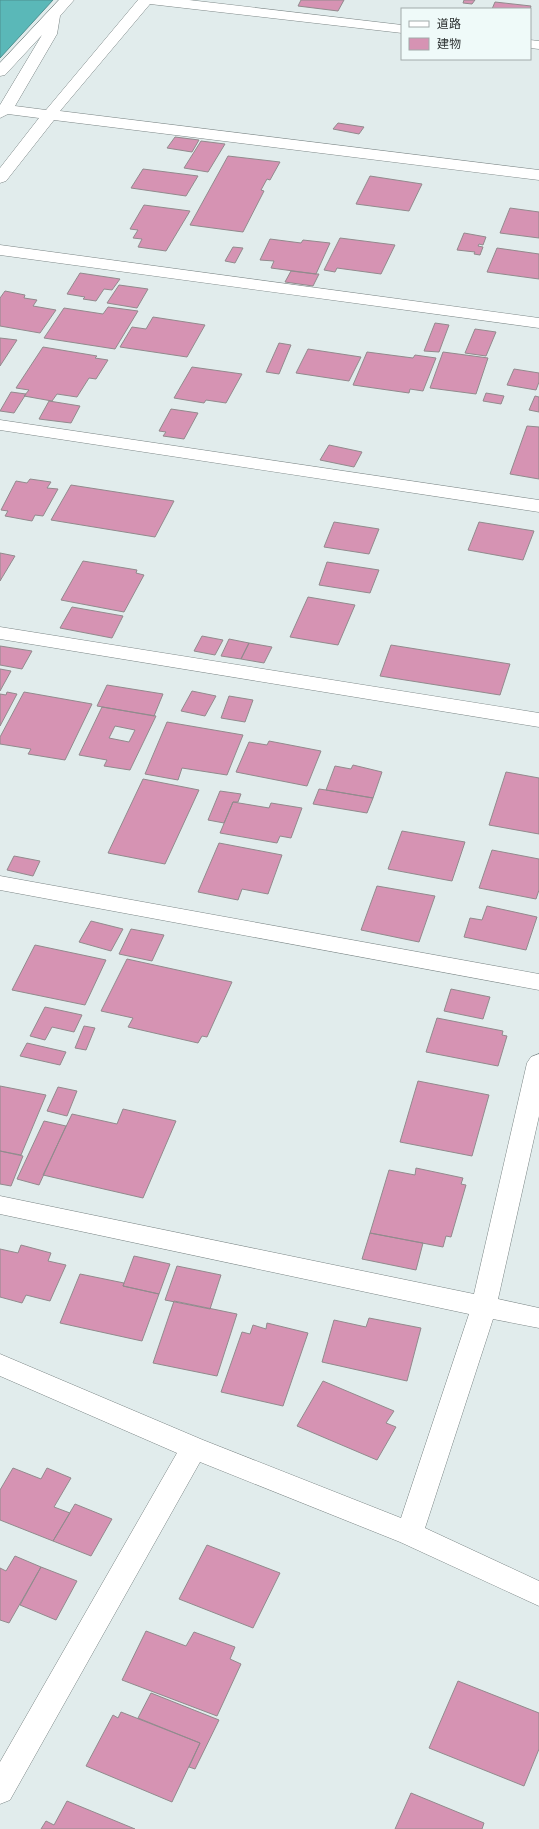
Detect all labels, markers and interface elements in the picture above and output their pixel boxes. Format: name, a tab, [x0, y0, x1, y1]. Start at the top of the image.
legend	[401, 8, 531, 60]
text: 道路	[437, 14, 461, 32]
text: 建物	[437, 34, 461, 52]

